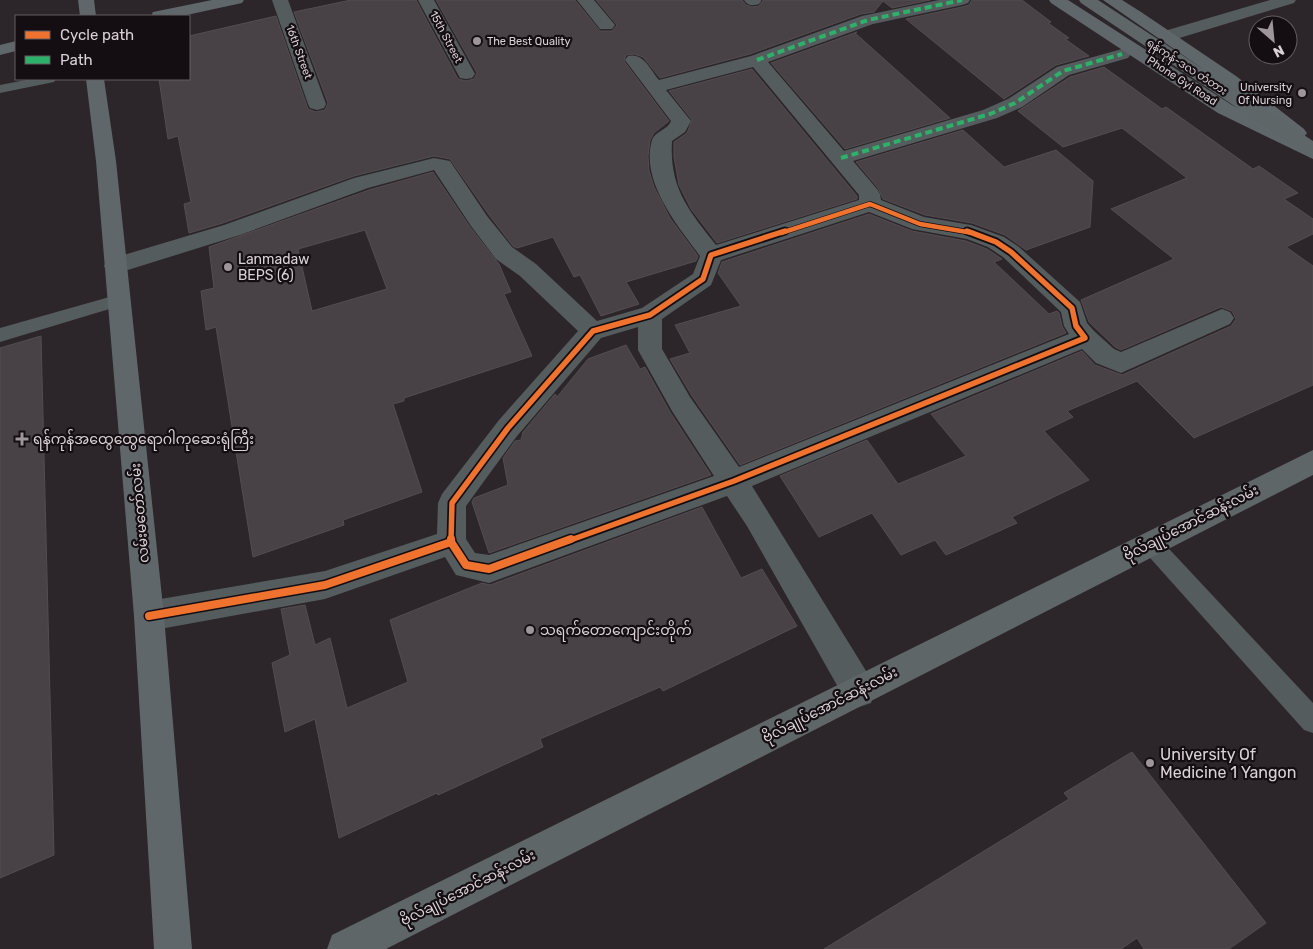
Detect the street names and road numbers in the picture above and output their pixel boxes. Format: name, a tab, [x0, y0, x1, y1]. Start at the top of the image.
street label: 15th Street	[427, 9, 465, 66]
street label: 16th Street	[283, 23, 315, 82]
street label: ရန်ကုန်-ဒလ တံတား	[1143, 35, 1230, 100]
street label: Phone Gyi Road	[1145, 54, 1219, 108]
street label: လမ်းမတော်လမ်း	[125, 462, 153, 564]
street label: ဗိုလ်ချုပ်အောင်ဆန်းလမ်း	[1120, 480, 1263, 567]
street label: ဗိုလ်ချုပ်အောင်ဆန်းလမ်း	[759, 662, 902, 749]
street label: ဗိုလ်ချုပ်အောင်ဆန်းလမ်း	[397, 845, 540, 932]

